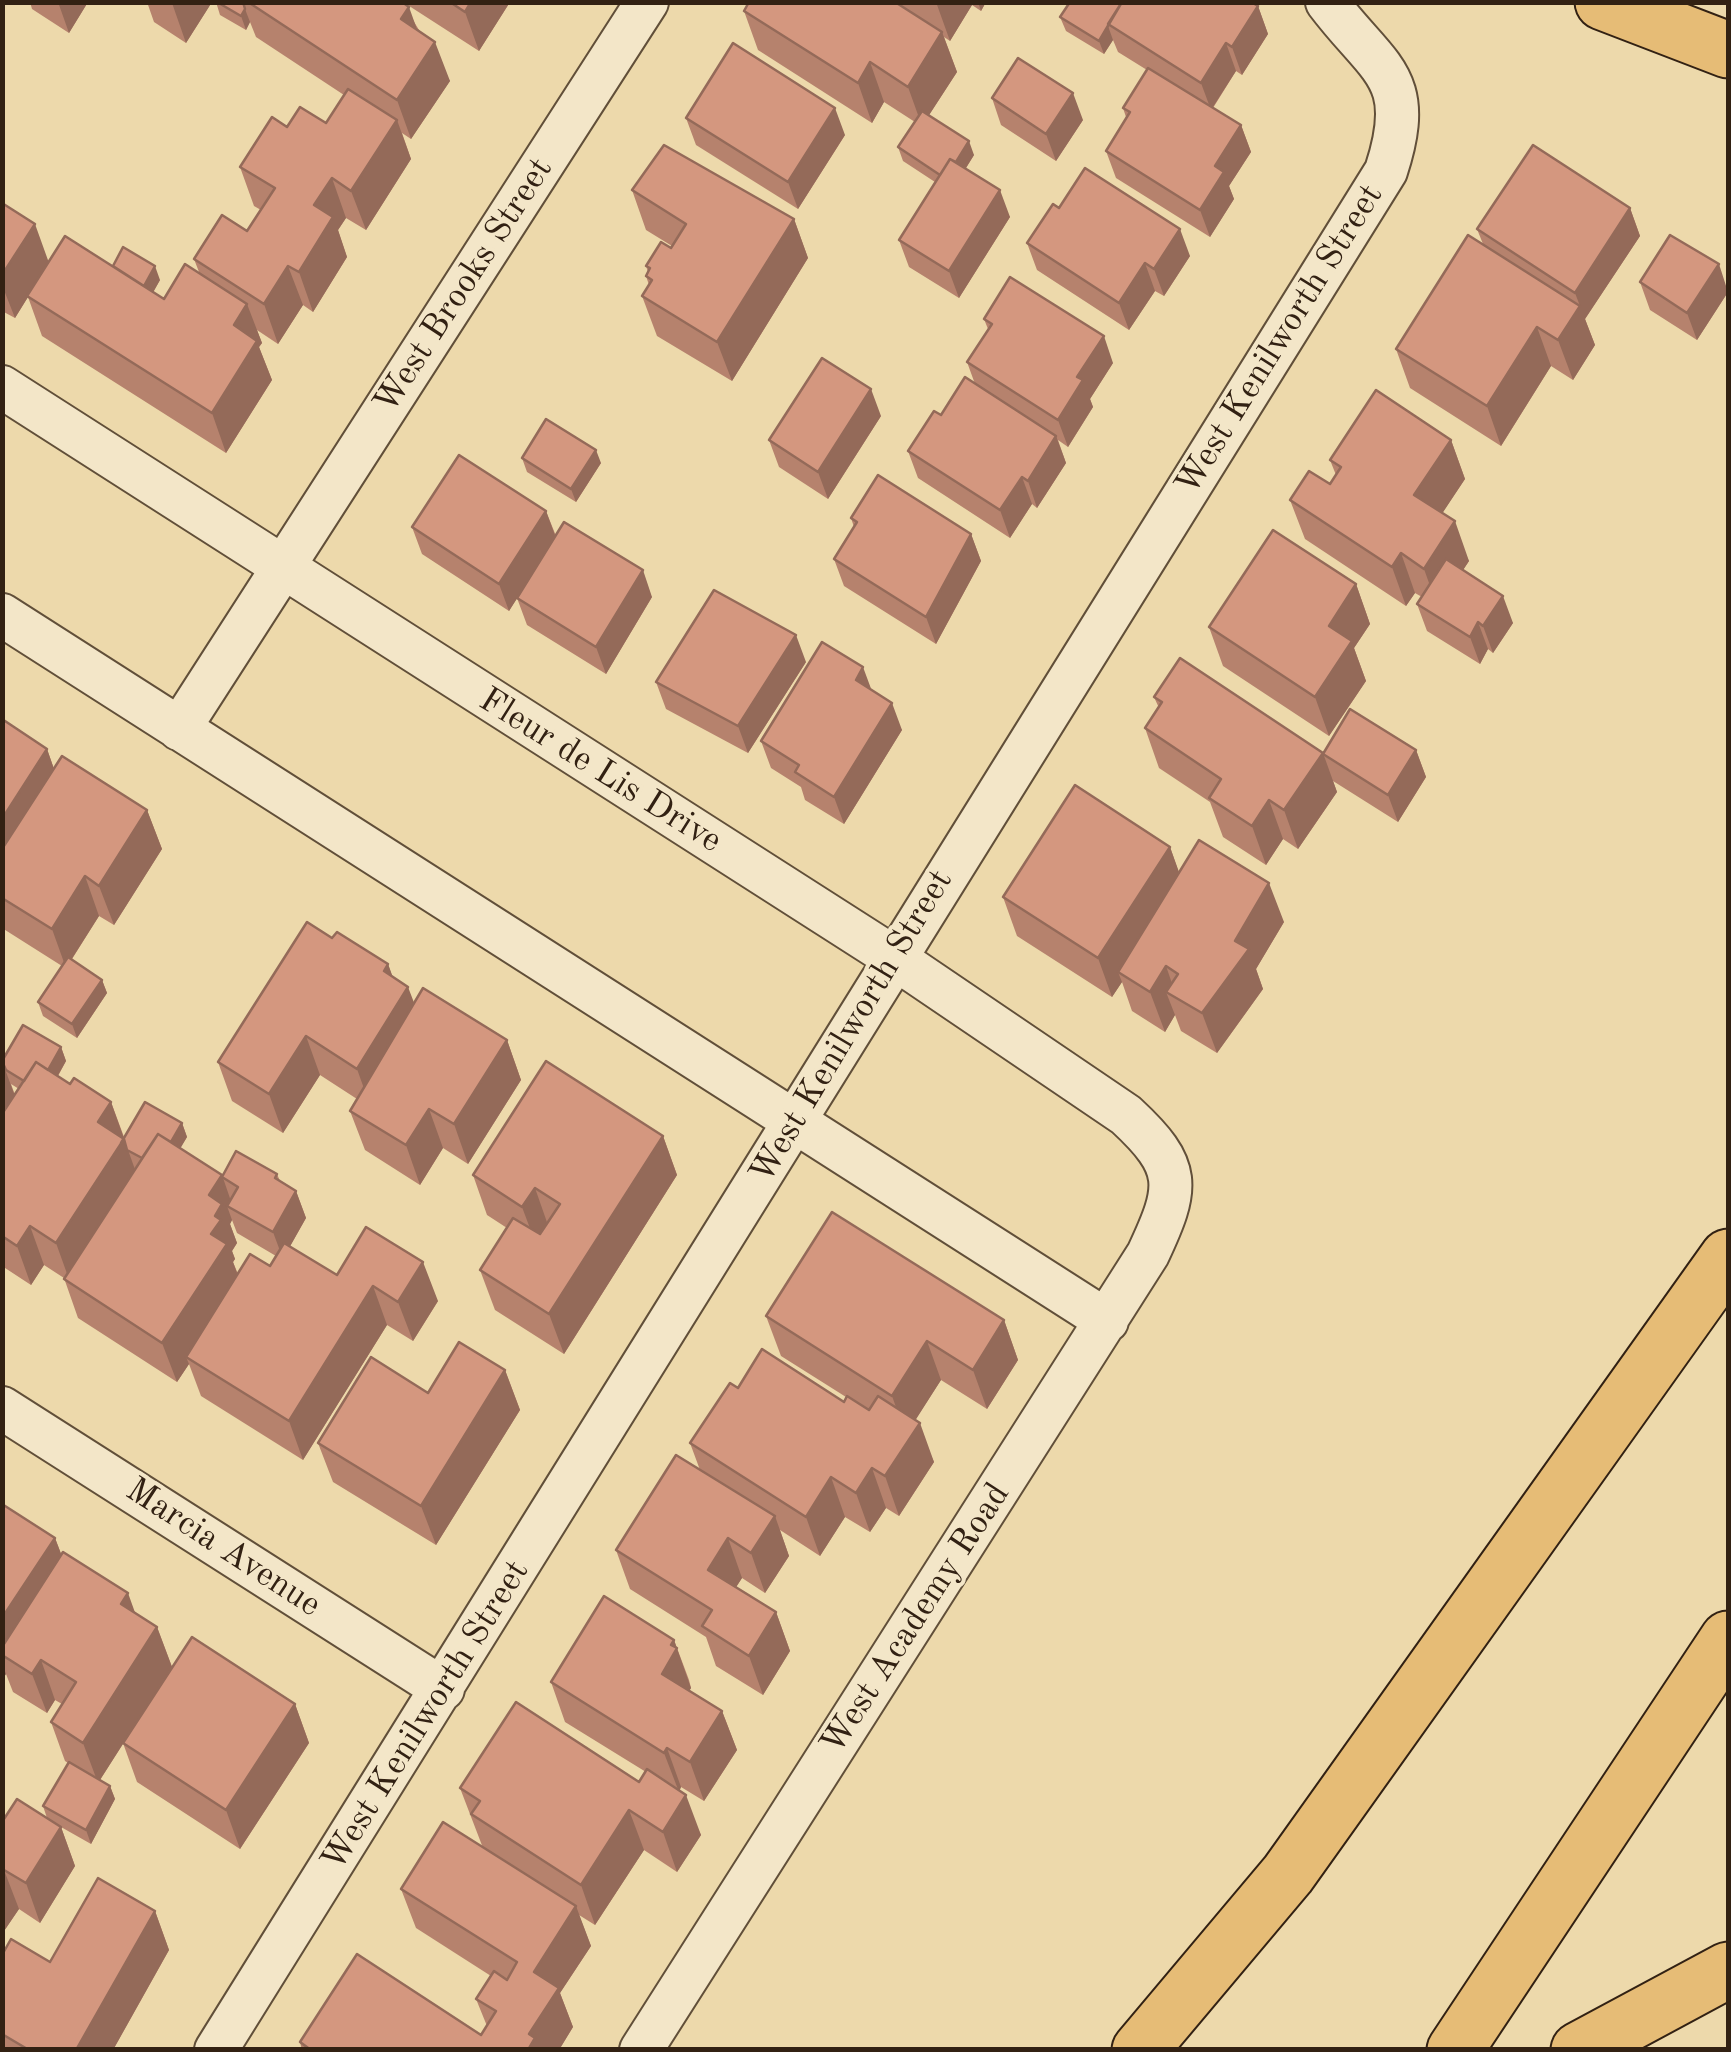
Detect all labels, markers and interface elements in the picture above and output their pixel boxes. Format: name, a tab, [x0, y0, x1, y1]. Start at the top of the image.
street label: West Brooks Street	[366, 150, 562, 422]
street label: West Kenilworth Street	[1167, 177, 1393, 503]
street label: Fleur de Lis Drive	[471, 679, 729, 863]
street label: West Kenilworth Street	[742, 862, 962, 1192]
street label: Marcia Avenue	[118, 1469, 328, 1627]
street label: West Academy Road	[813, 1475, 1019, 1763]
street label: West Kenilworth Street	[313, 1553, 539, 1879]

